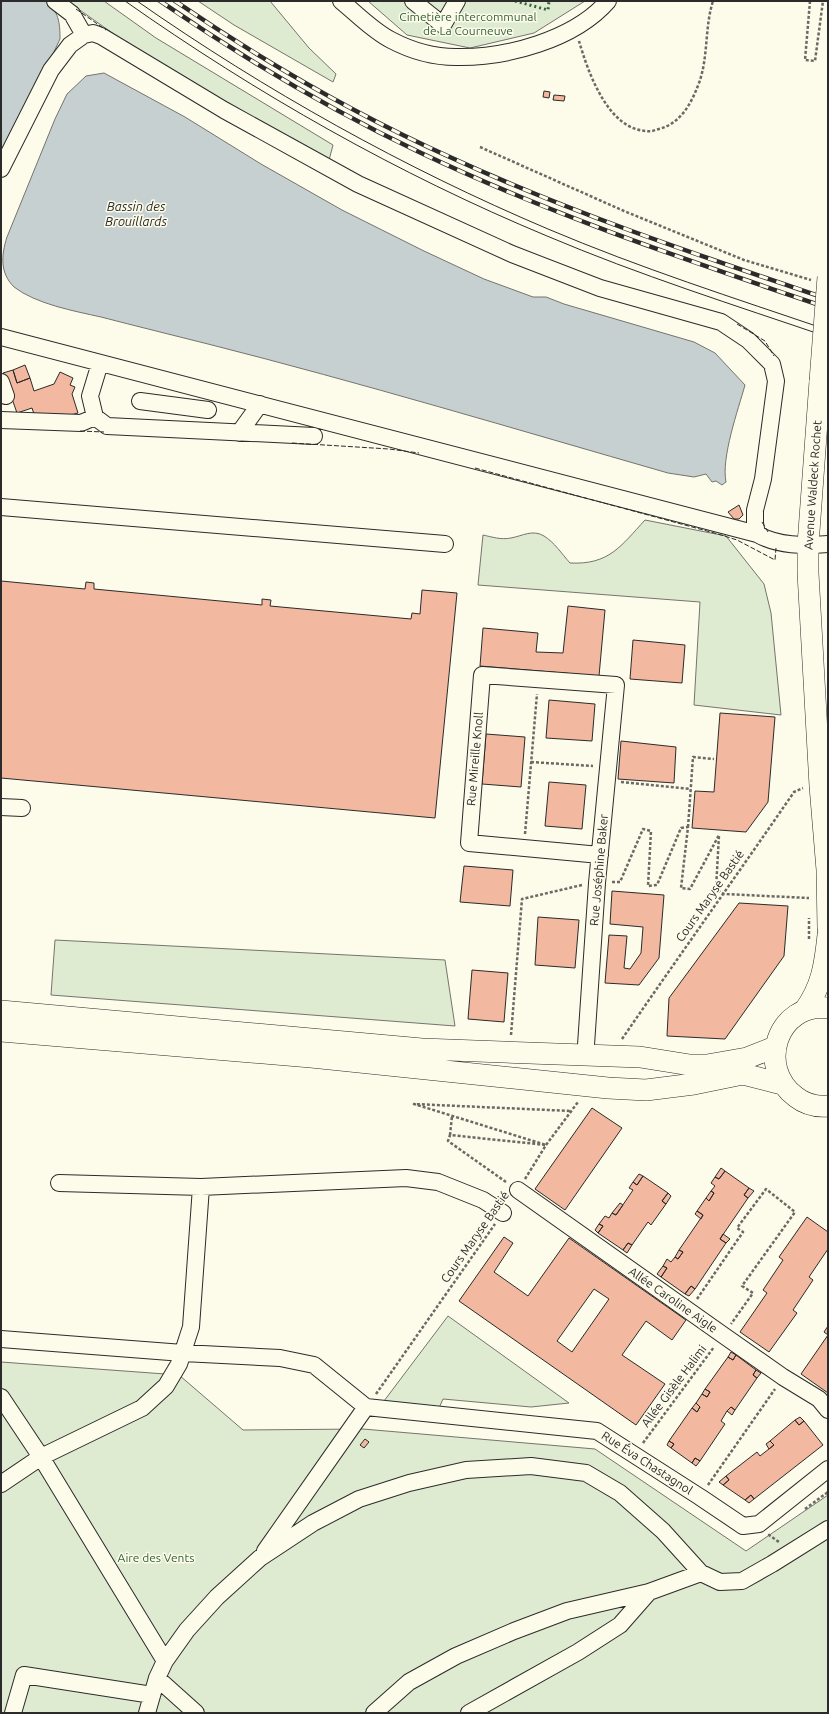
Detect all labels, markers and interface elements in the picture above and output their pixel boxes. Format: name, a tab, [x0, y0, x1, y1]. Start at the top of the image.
park label: Cimetière intercommunal de La Courneuve	[399, 10, 537, 37]
water label: Bassin des Brouillards	[105, 199, 168, 228]
street label: Avenue Waldeck Rochet	[801, 420, 824, 550]
street label: Rue Mireille Knoll	[464, 711, 485, 806]
street label: Rue Joséphine Baker	[587, 813, 610, 926]
street label: Cours Maryse Bastié	[673, 847, 746, 944]
street label: Cours Maryse Bastié	[438, 1188, 511, 1285]
street label: Allée Caroline Aigle	[627, 1264, 720, 1335]
street label: Allée Gisèle Halimi	[639, 1342, 709, 1429]
street label: Rue Éva Chastagnol	[600, 1428, 695, 1497]
park label: Aire des Vents	[118, 1551, 194, 1564]

